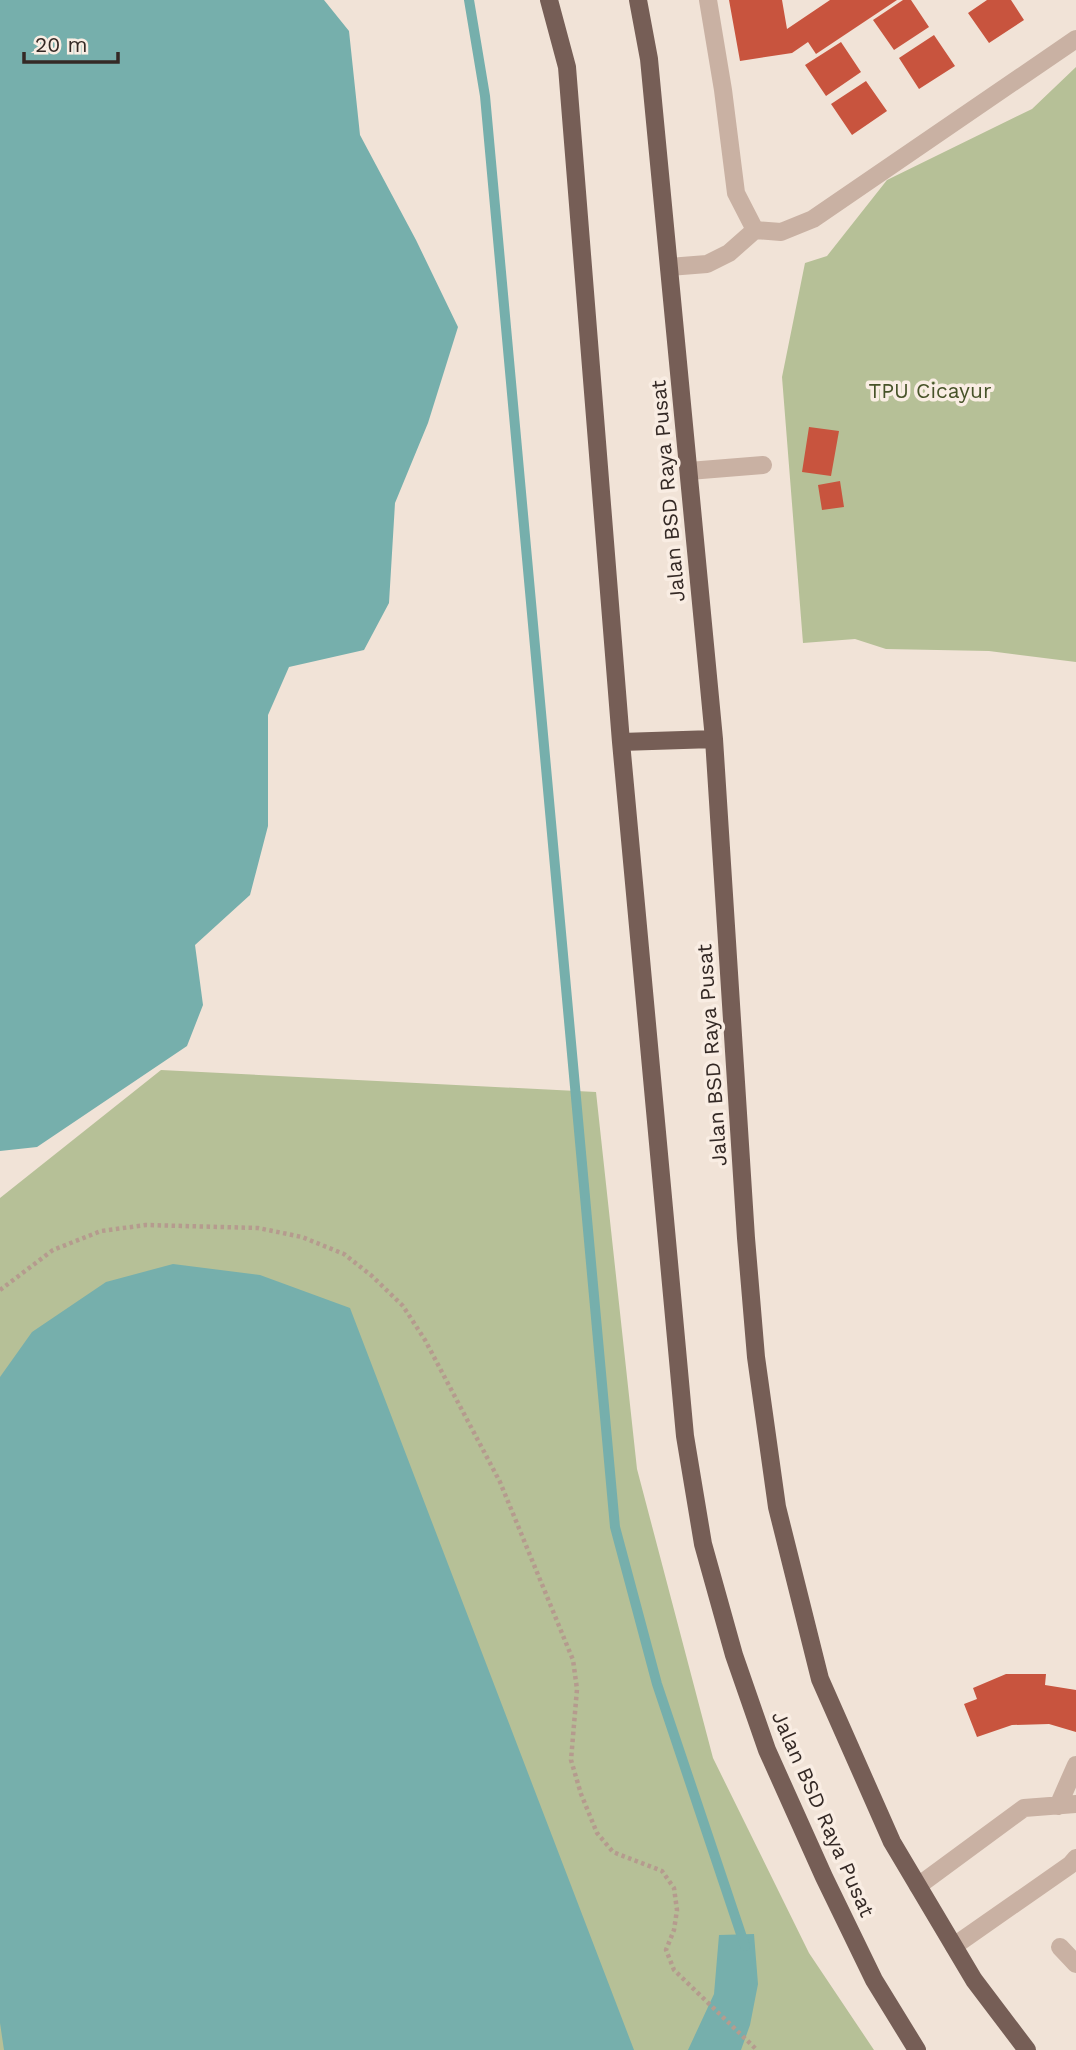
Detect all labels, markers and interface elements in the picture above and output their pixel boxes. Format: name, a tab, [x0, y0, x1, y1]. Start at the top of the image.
scale bar	[24, 21, 119, 65]
text: 20 m	[35, 32, 87, 57]
park label: TPU Cicayur	[869, 378, 992, 403]
street label: Jalan BSD Raya Pusat	[645, 379, 690, 603]
street label: Jalan BSD Raya Pusat	[691, 943, 732, 1167]
street label: Jalan BSD Raya Pusat	[767, 1707, 880, 1921]

